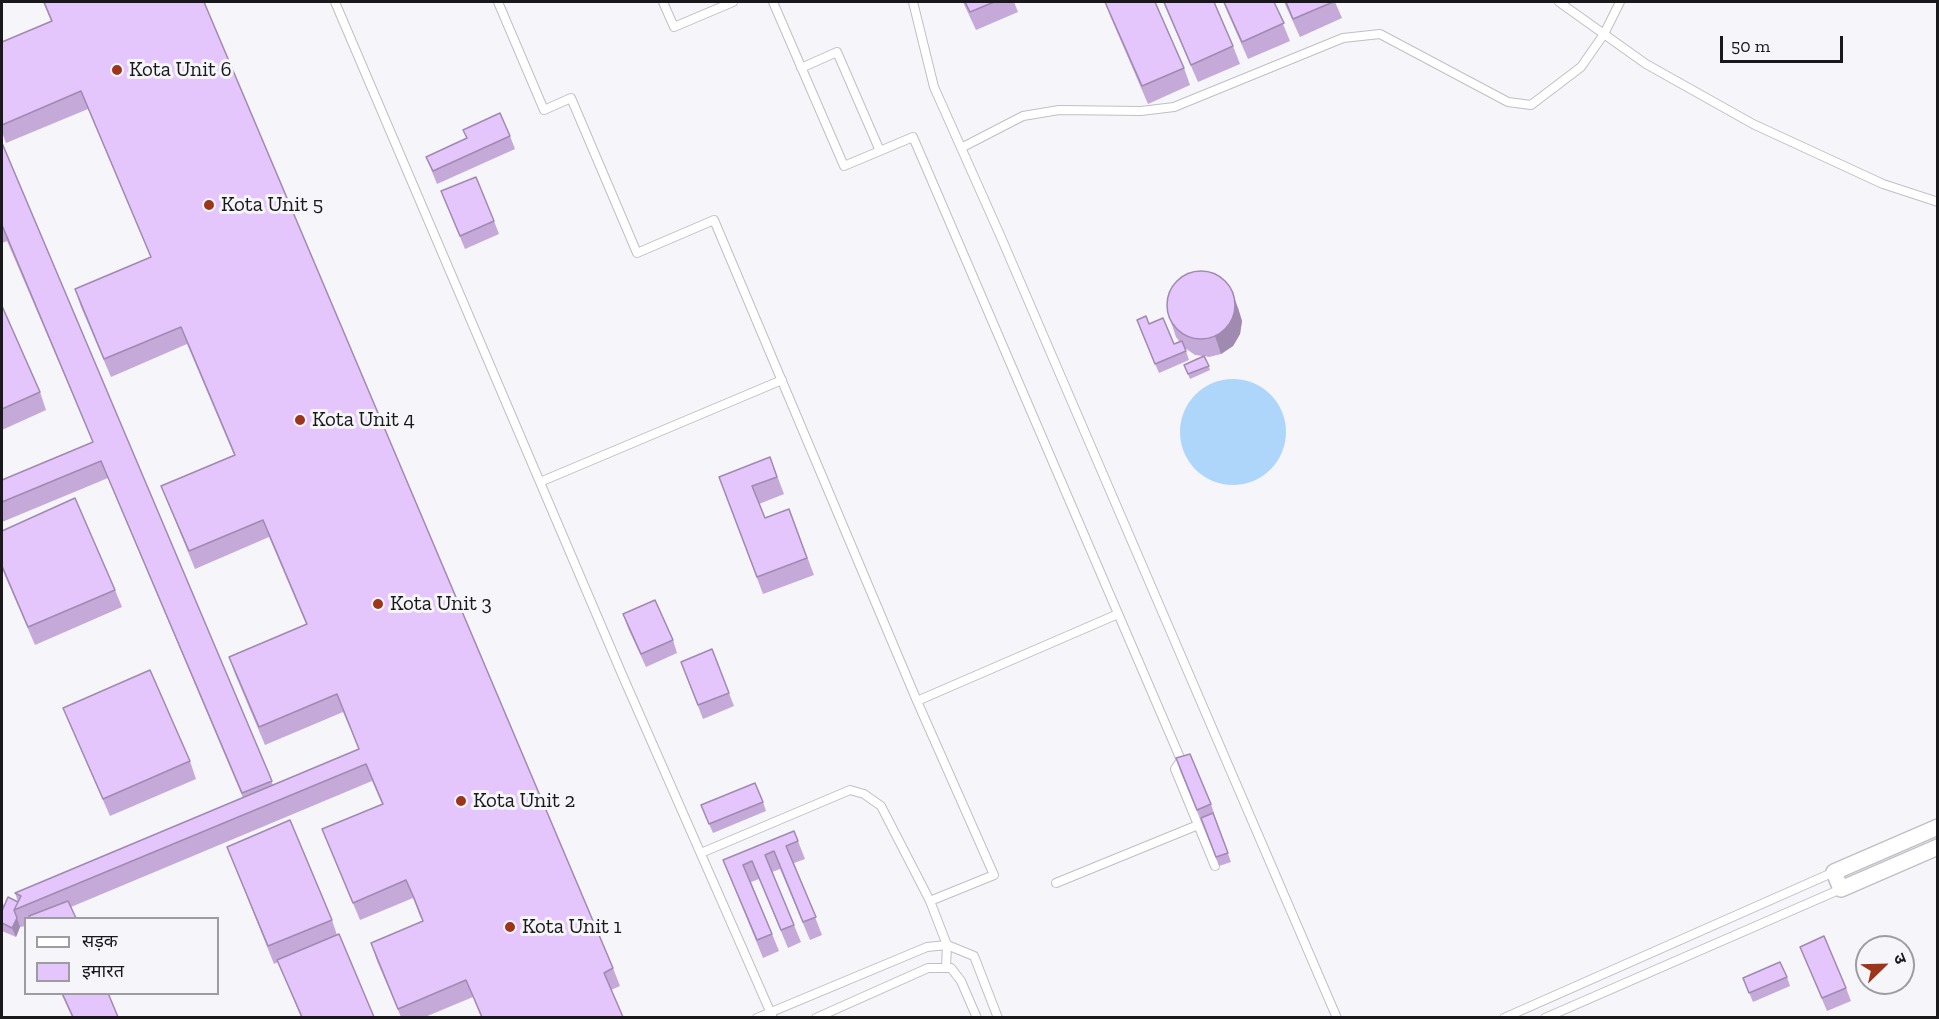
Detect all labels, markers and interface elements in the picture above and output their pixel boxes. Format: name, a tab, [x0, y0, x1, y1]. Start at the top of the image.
scale bar	[1723, 24, 1846, 62]
text: 50 m	[1731, 35, 1770, 57]
place label: Kota Unit 6	[129, 57, 232, 83]
marker: Kota Unit 6	[110, 63, 124, 77]
place label: Kota Unit 5	[221, 192, 323, 218]
marker: Kota Unit 5	[202, 198, 216, 212]
place label: Kota Unit 4	[312, 407, 415, 433]
marker: Kota Unit 4	[293, 413, 307, 427]
place label: Kota Unit 3	[390, 591, 492, 617]
marker: Kota Unit 3	[371, 597, 385, 611]
place label: Kota Unit 2	[473, 788, 575, 814]
marker: Kota Unit 2	[454, 794, 468, 808]
place label: Kota Unit 1	[522, 914, 622, 940]
legend	[24, 917, 219, 995]
marker: Kota Unit 1	[503, 920, 517, 934]
text: सड़क	[82, 930, 118, 952]
north arrow	[1855, 935, 1915, 995]
text: उ	[1890, 951, 1911, 967]
text: इमारत	[82, 960, 124, 982]

